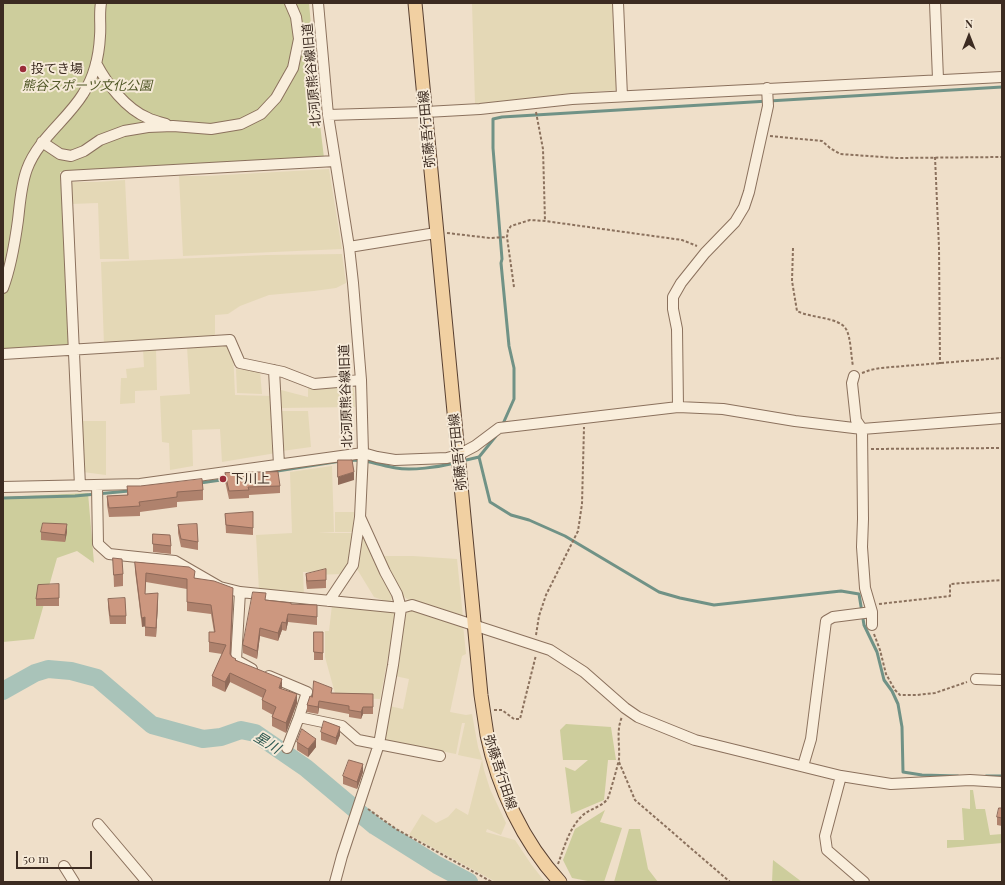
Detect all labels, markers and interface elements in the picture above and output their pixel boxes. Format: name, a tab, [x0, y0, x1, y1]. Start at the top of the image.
north arrow	[949, 16, 989, 56]
text: N	[965, 16, 973, 31]
street label: 北河原熊谷線旧道	[300, 23, 324, 127]
place label: 投てき場	[31, 61, 83, 77]
marker: 投てき場	[18, 64, 28, 74]
park label: 熊谷スポーツ文化公園	[22, 78, 152, 94]
street label: 弥藤吾行田線	[416, 89, 438, 169]
street label: 北河原熊谷線旧道	[336, 344, 356, 448]
street label: 弥藤吾行田線	[446, 412, 470, 492]
place label: 下川上	[231, 471, 270, 487]
marker: 下川上	[218, 474, 228, 484]
water label: 星川	[251, 729, 283, 757]
street label: 弥藤吾行田線	[481, 732, 519, 812]
scale bar	[18, 843, 94, 869]
text: 50 m	[23, 850, 49, 866]

